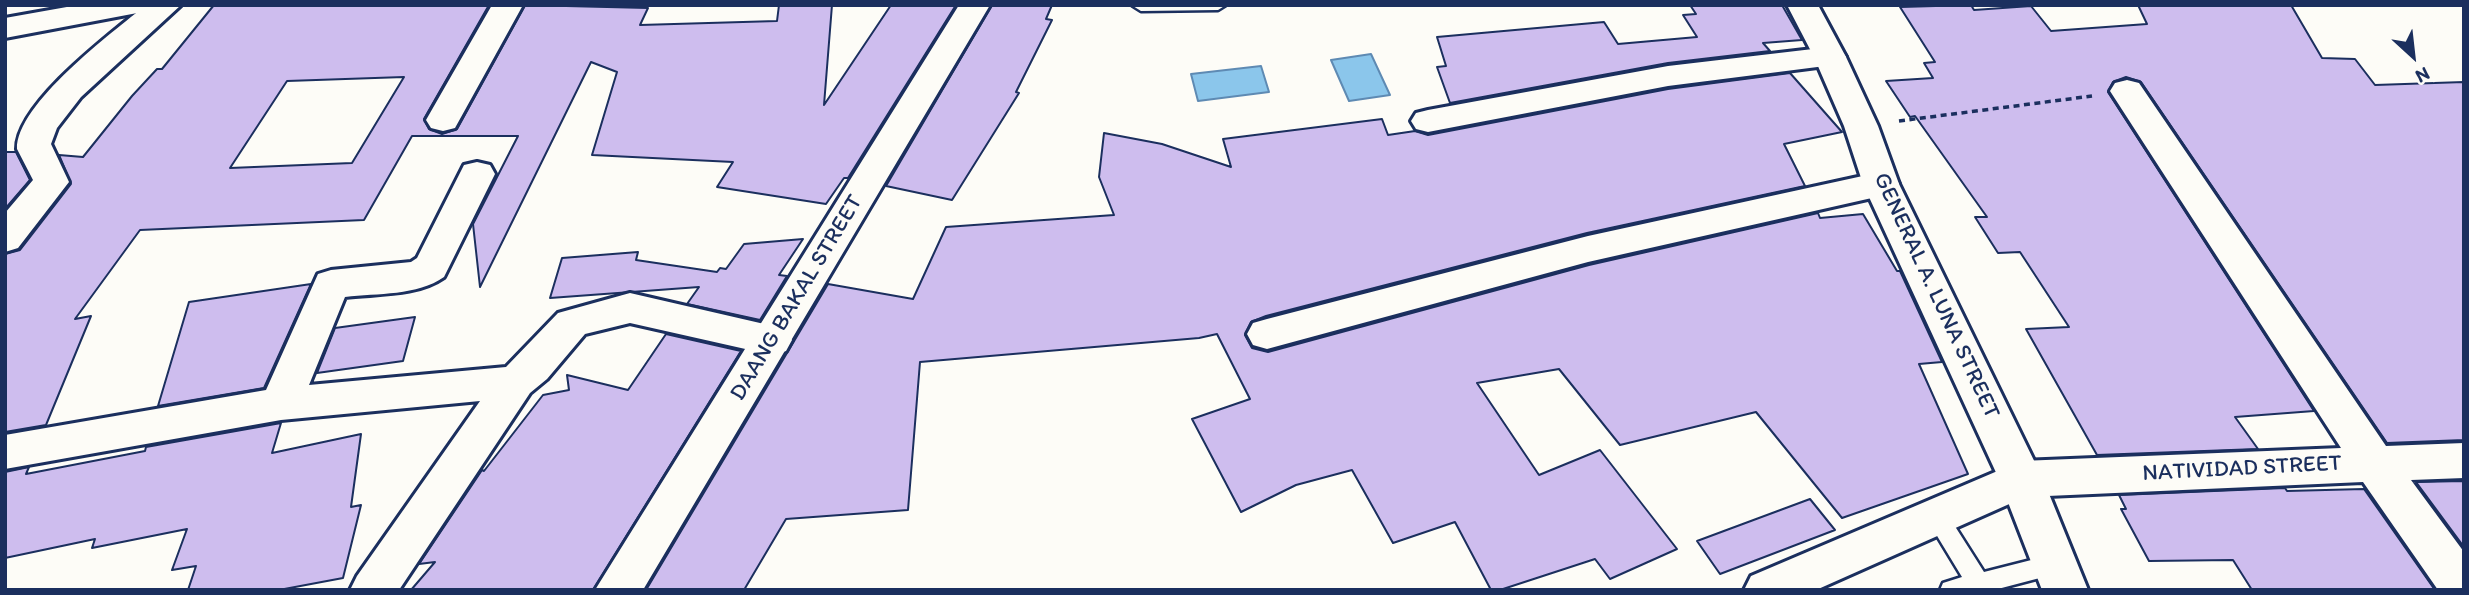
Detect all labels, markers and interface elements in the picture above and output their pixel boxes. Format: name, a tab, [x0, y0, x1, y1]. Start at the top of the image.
north arrow	[2378, 21, 2448, 91]
text: N	[2412, 62, 2434, 88]
street label: GENERAL A. LUNA STREET	[1867, 169, 2005, 423]
street label: DAANG BAKAL STREET	[725, 190, 869, 406]
street label: NATIVIDAD STREET	[2142, 450, 2342, 488]

